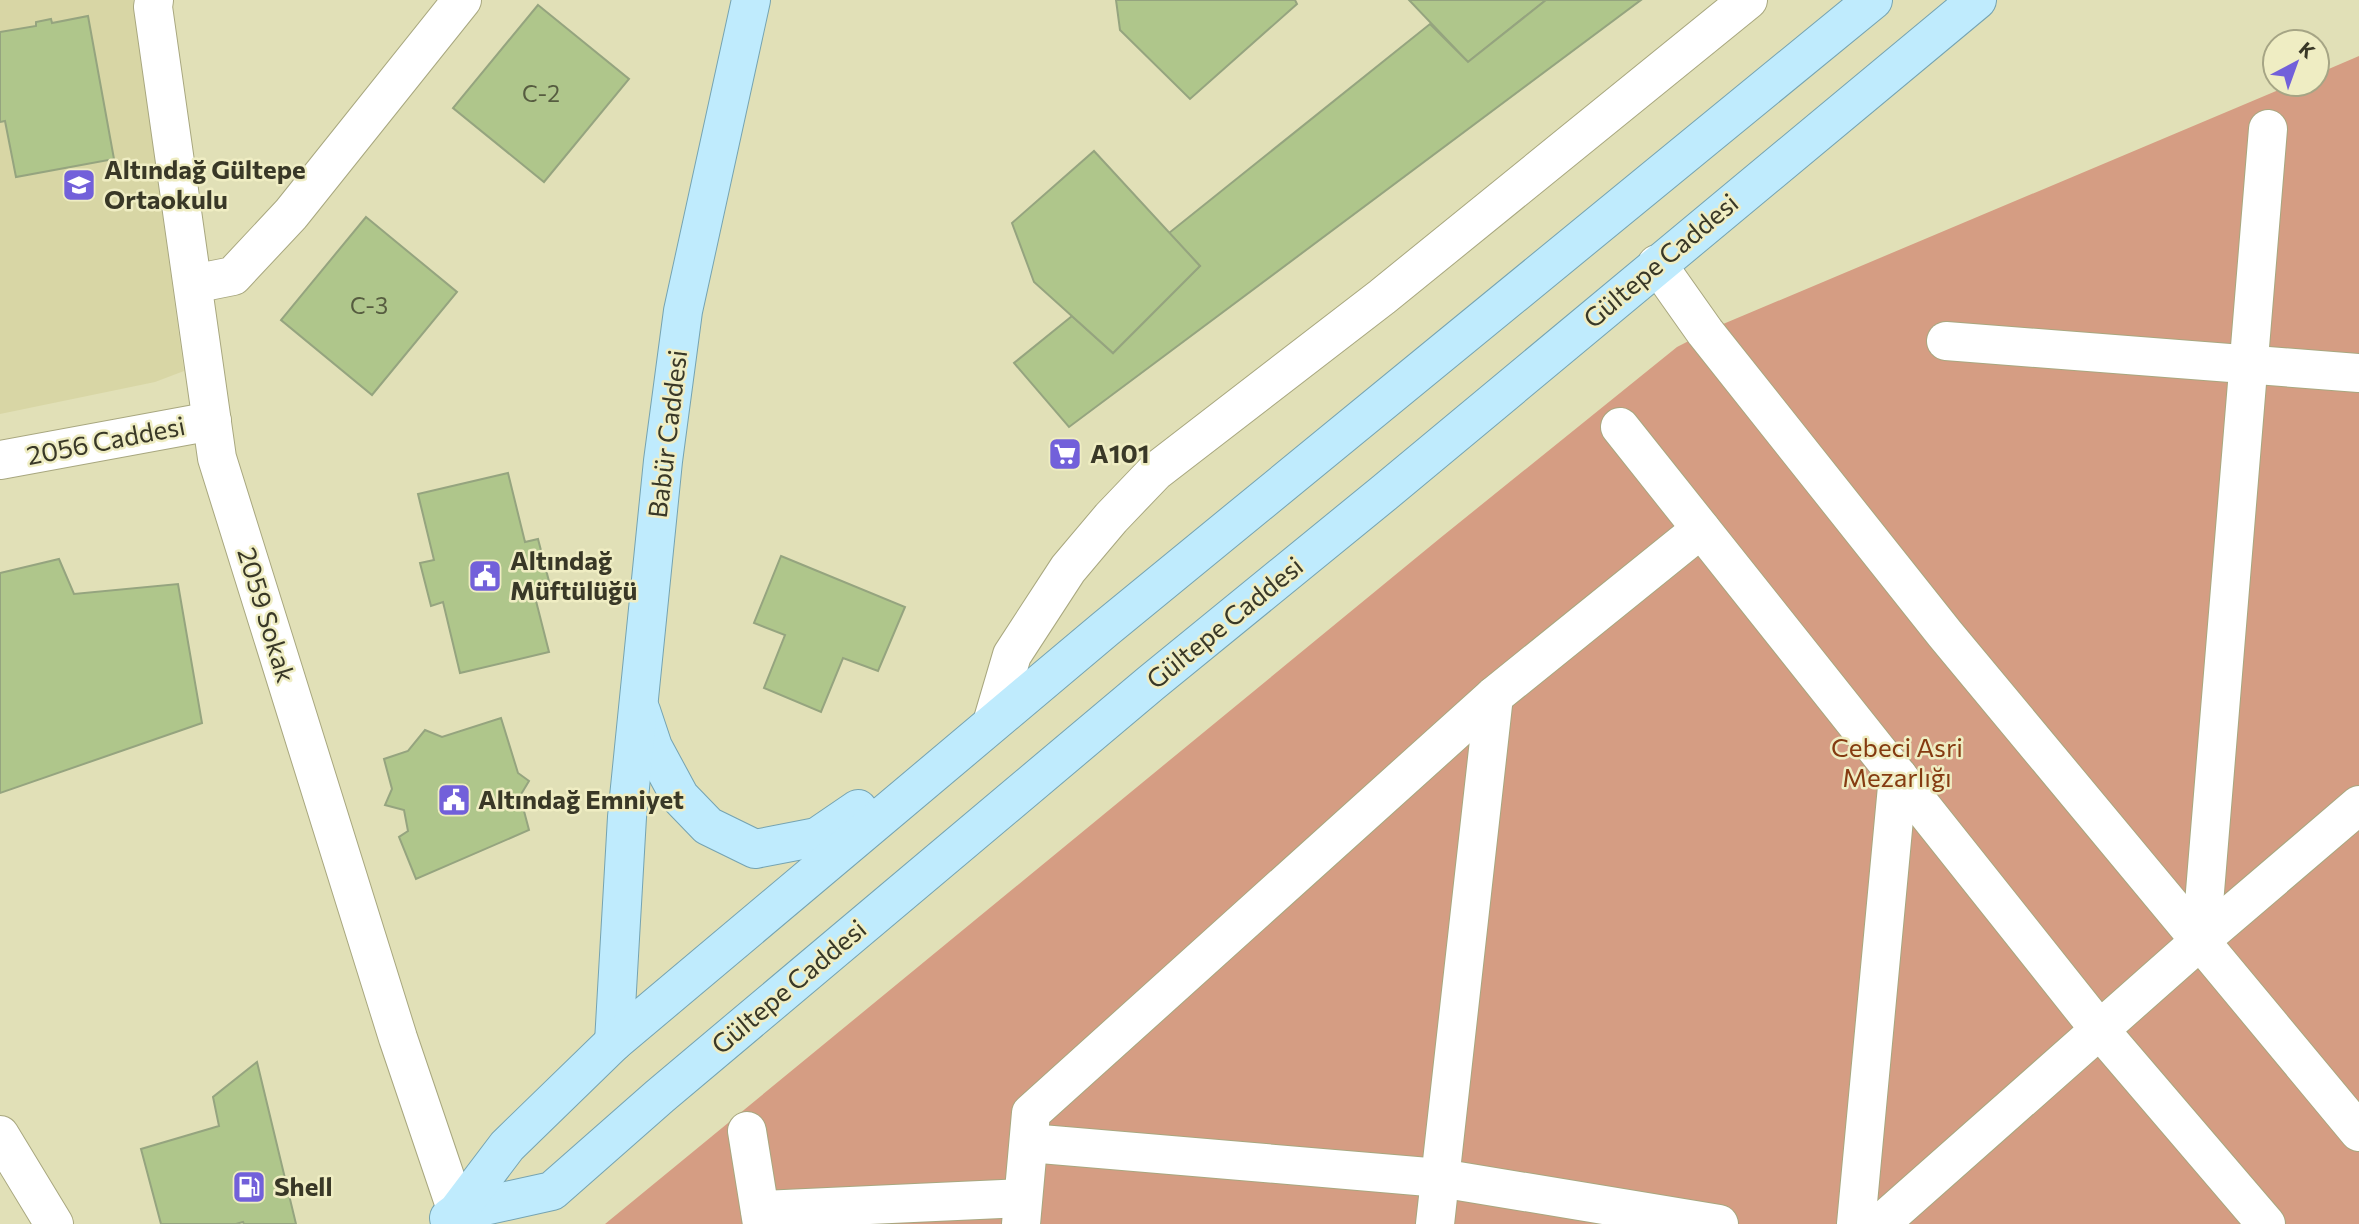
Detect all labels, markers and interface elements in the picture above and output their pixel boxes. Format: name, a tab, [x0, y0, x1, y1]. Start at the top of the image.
north arrow	[2261, 28, 2331, 98]
text: K	[2295, 37, 2320, 63]
house number: C-2	[522, 79, 560, 107]
place label: Altındağ Gültepe Ortaokulu	[104, 153, 306, 214]
school or university icon: Altındağ Gültepe Ortaokulu	[60, 166, 98, 204]
street label: Gültepe Caddesi	[1576, 186, 1744, 333]
house number: C-3	[350, 291, 388, 319]
street label: Babür Caddesi	[641, 348, 692, 520]
street label: 2056 Caddesi	[24, 409, 188, 470]
supermarket icon: A101	[1046, 435, 1084, 473]
place label: A101	[1090, 437, 1150, 468]
street label: 2059 Sokak	[232, 543, 303, 686]
place label: Altındağ Müftülüğü	[510, 544, 637, 605]
street label: Gültepe Caddesi	[1140, 549, 1308, 694]
public building icon: Altındağ Müftülüğü	[466, 557, 504, 595]
park label: Cebeci Asri Mezarlığı	[1831, 731, 1963, 792]
public building icon: Altındağ Emniyet	[435, 781, 473, 819]
place label: Altındağ Emniyet	[478, 783, 684, 814]
street label: Gültepe Caddesi	[704, 912, 872, 1059]
fuel station icon: Shell	[230, 1168, 268, 1206]
place label: Shell	[274, 1170, 333, 1201]

